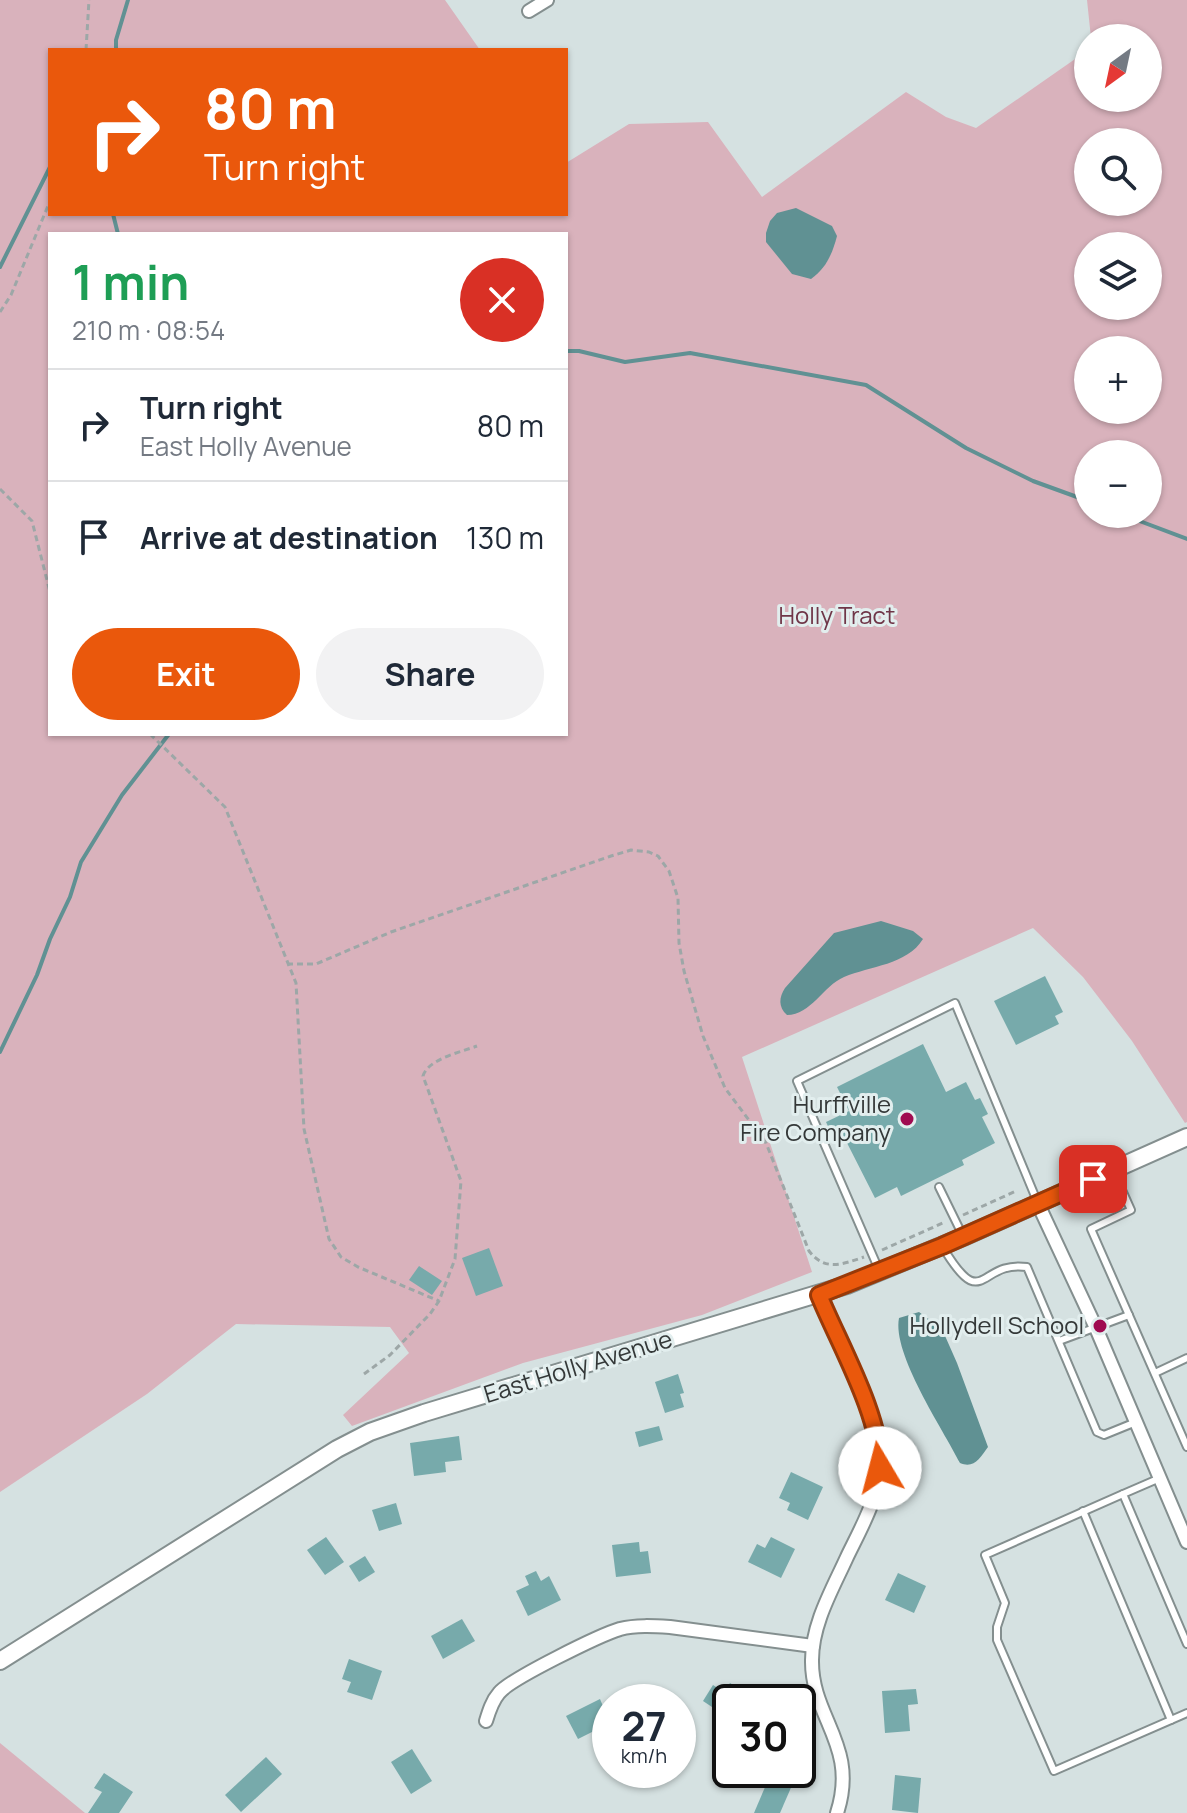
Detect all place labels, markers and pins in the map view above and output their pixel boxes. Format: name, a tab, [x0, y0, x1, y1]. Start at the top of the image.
place label: Hurffville Fire Company	[740, 1087, 891, 1148]
marker: Hurffville Fire Company	[898, 1110, 916, 1128]
pin	[1059, 1145, 1127, 1213]
place label: Hollydell School	[909, 1308, 1084, 1341]
marker: Hollydell School	[1091, 1317, 1109, 1335]

